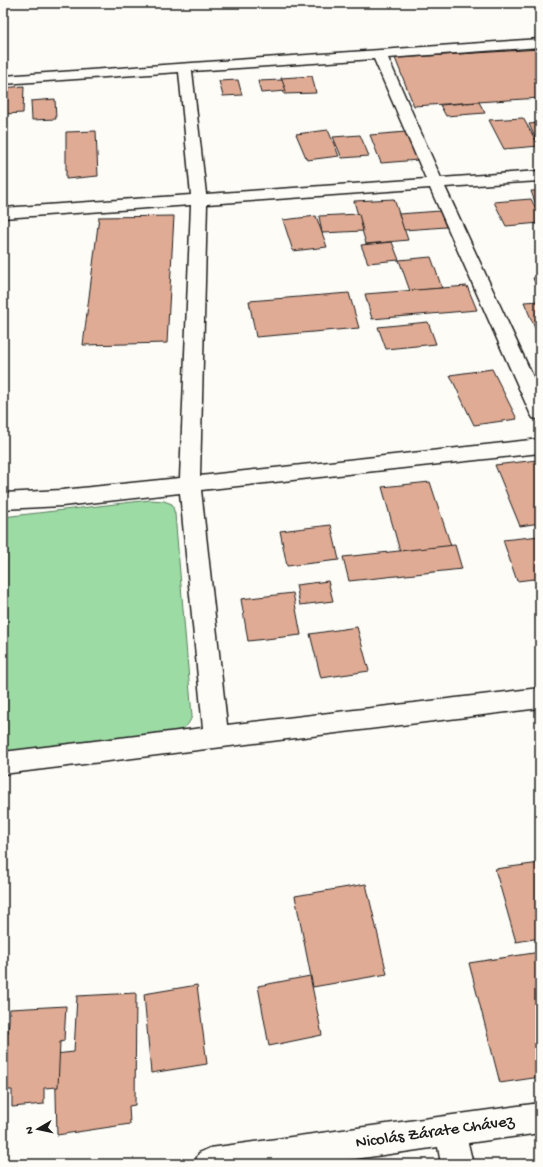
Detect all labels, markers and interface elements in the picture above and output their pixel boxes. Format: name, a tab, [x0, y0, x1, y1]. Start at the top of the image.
north arrow	[18, 1109, 58, 1149]
street label: Nicolás Zárate Chávez	[354, 1112, 516, 1154]
text: N	[24, 1126, 37, 1135]

